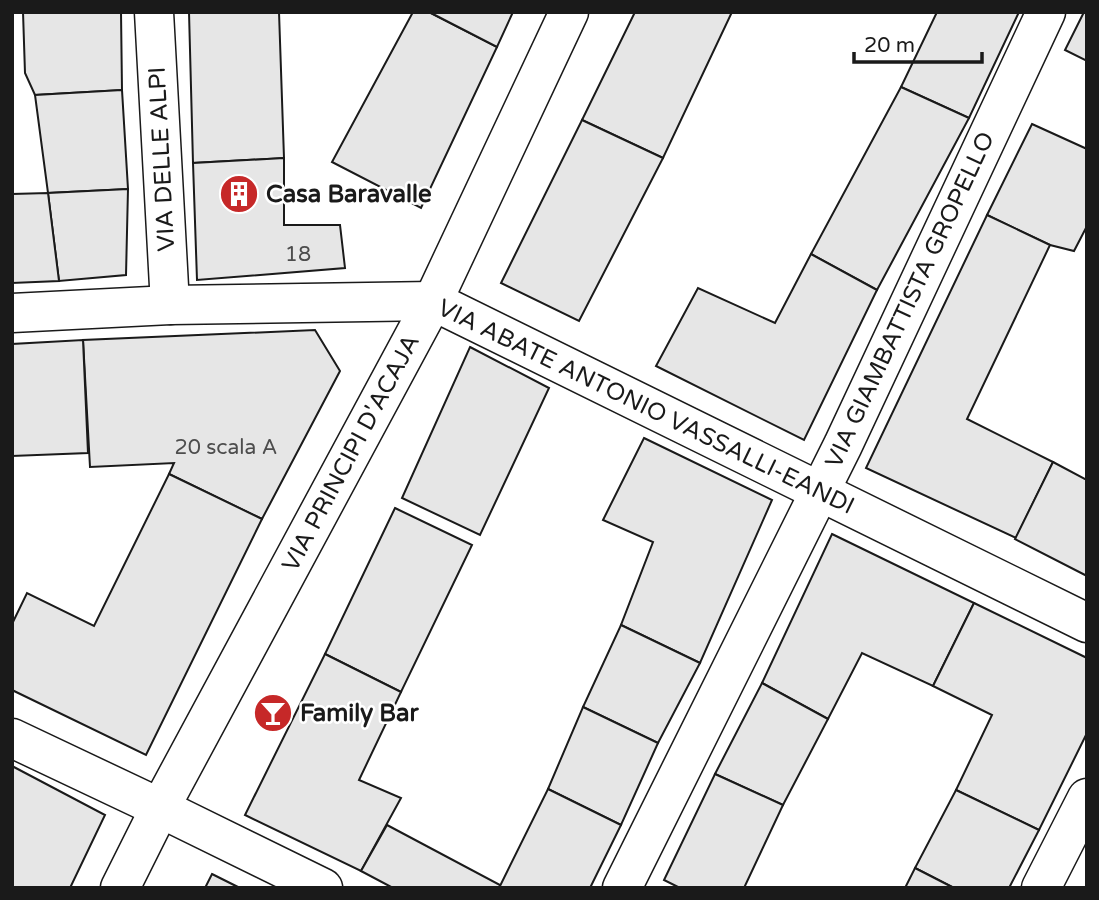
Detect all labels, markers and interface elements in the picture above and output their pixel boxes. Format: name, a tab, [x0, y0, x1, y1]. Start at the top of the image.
scale bar	[854, 21, 982, 65]
text: 20 m	[864, 33, 915, 58]
street label: VIA DELLE ALPI	[143, 66, 181, 252]
street label: VIA GIAMBATTISTA GROPELLO	[819, 127, 1001, 473]
building icon: Casa Baravalle	[218, 173, 260, 215]
place label: Casa Baravalle	[266, 180, 432, 209]
house number: 18	[285, 242, 311, 267]
street label: VIA ABATE ANTONIO VASSALLI-EANDI	[433, 293, 859, 521]
street label: VIA PRINCIPI D'ACAJA	[276, 330, 426, 576]
house number: 20 scala A	[174, 435, 278, 460]
bar icon: Family Bar	[252, 692, 294, 734]
place label: Family Bar	[300, 699, 419, 728]

